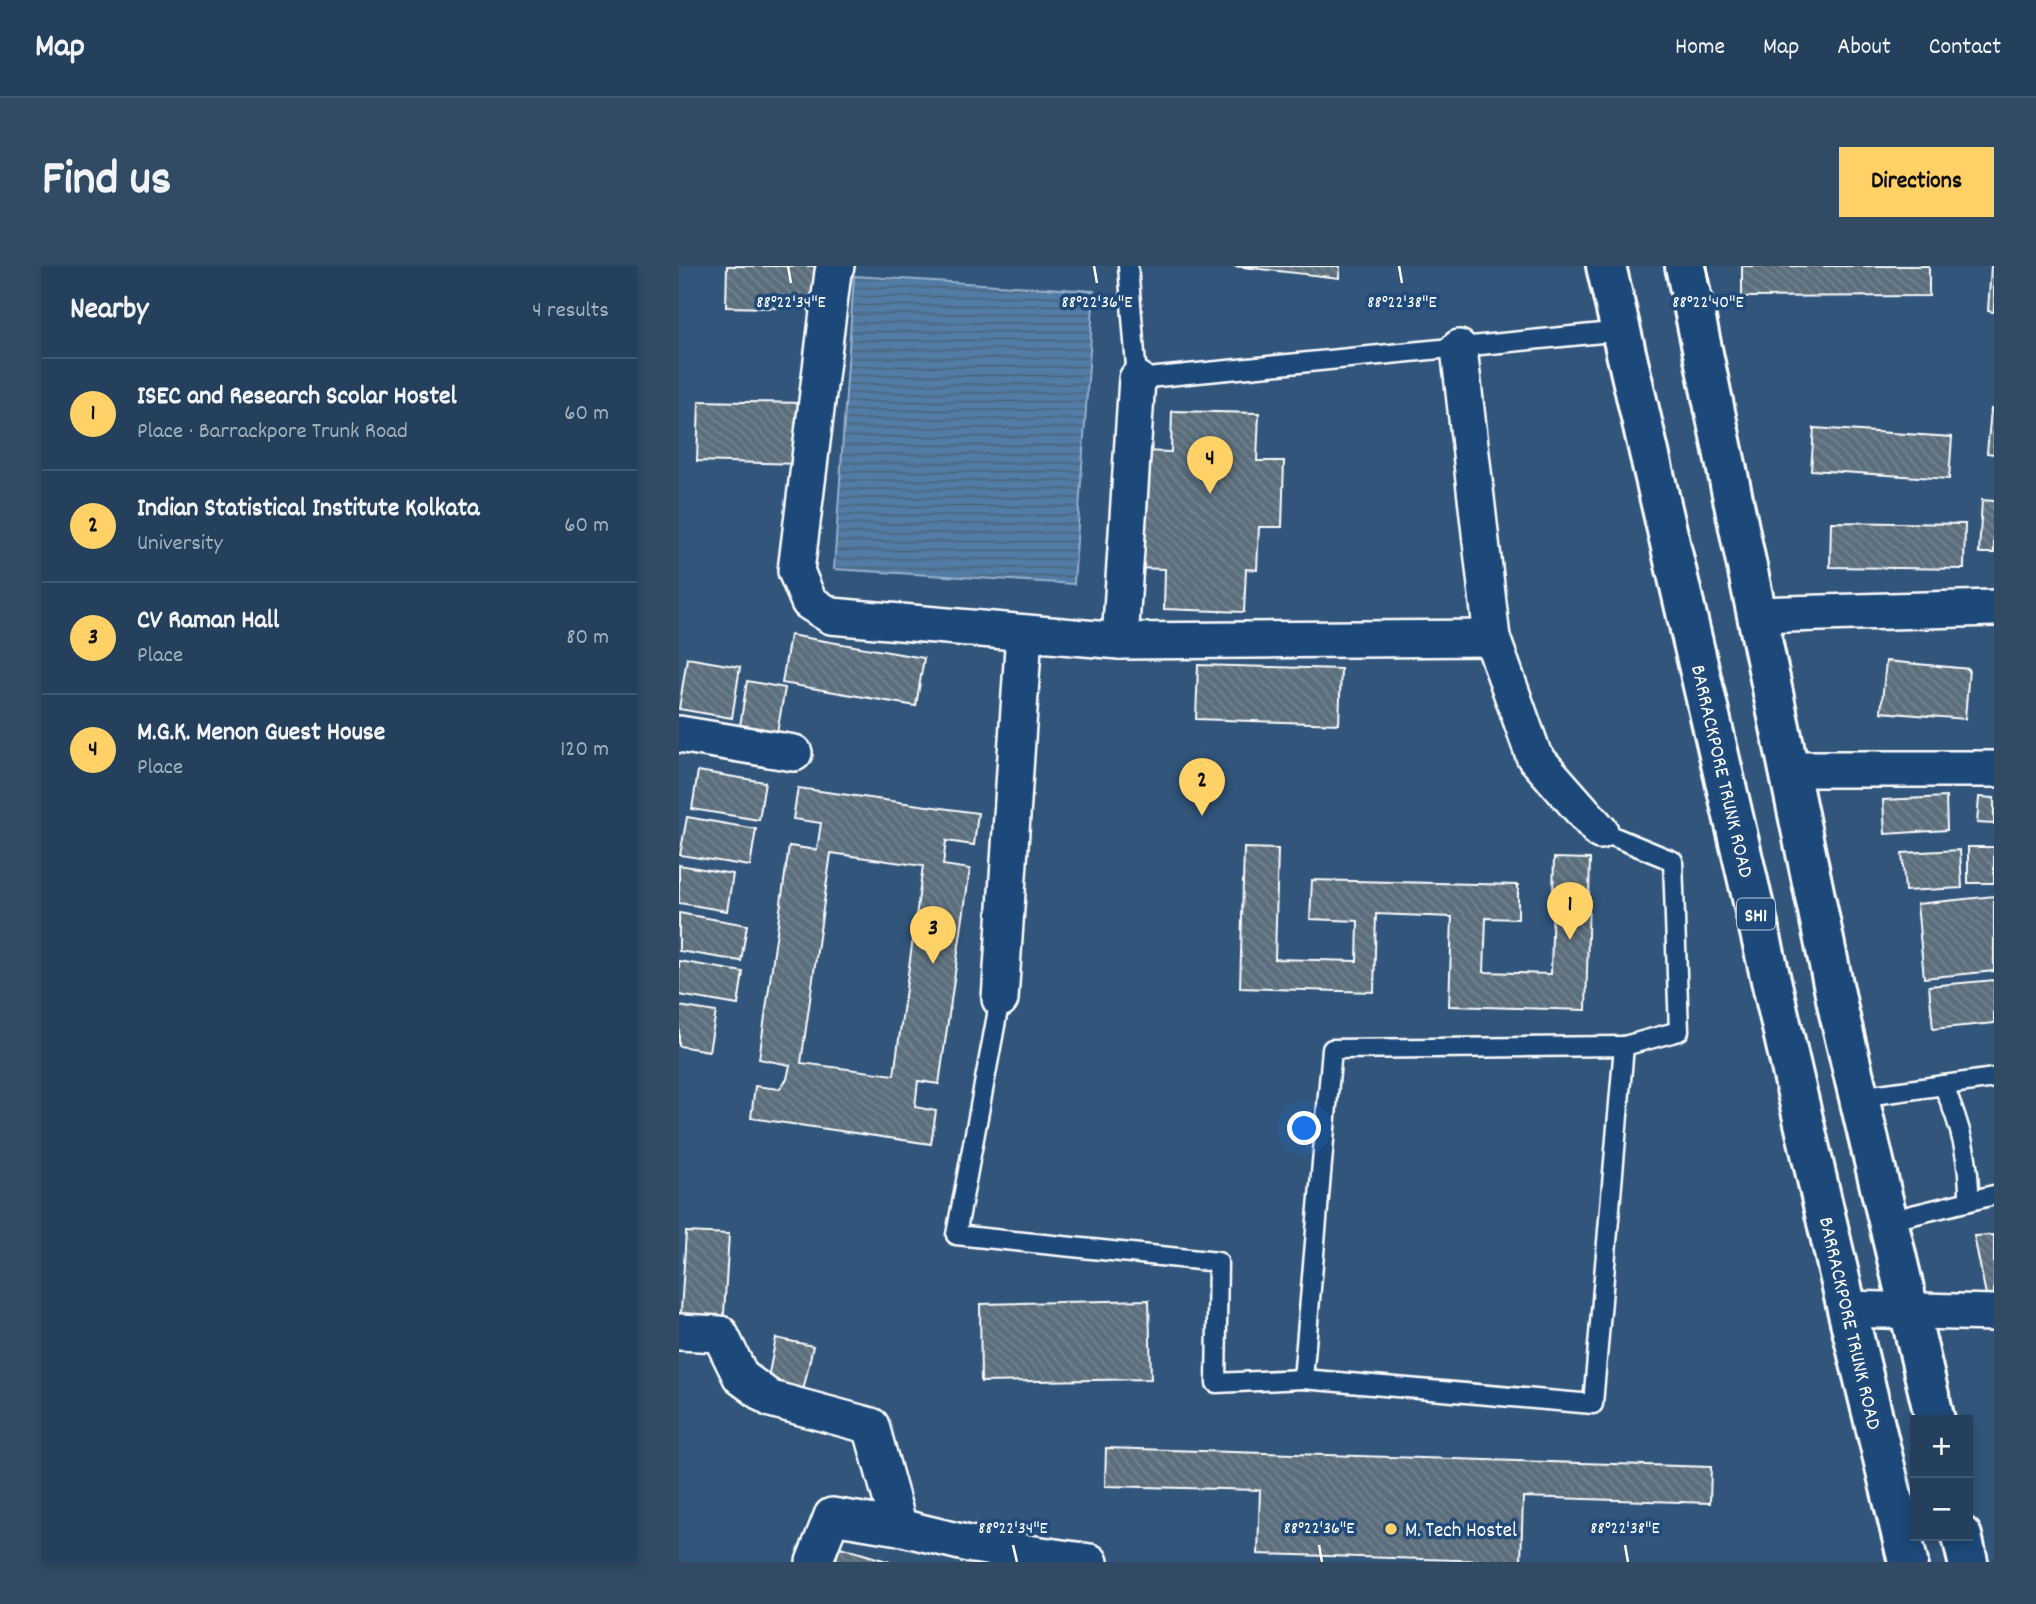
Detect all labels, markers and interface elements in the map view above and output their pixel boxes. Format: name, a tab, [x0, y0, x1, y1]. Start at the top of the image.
text: Map	[35, 25, 85, 72]
text: Home	[1675, 31, 1725, 65]
text: Map	[1763, 31, 1799, 65]
text: About	[1837, 31, 1891, 65]
text: Contact	[1929, 31, 2001, 65]
text: Find us	[42, 147, 171, 217]
button: Directions	[1839, 147, 1994, 217]
text: Nearby	[70, 290, 148, 333]
text: 88°22'34"E	[756, 291, 826, 316]
text: 88°22'36"E	[1062, 291, 1132, 316]
text: 88°22'38"E	[1367, 291, 1437, 316]
text: 88°22'40"E	[1672, 291, 1744, 316]
text: 4 results	[532, 295, 609, 328]
text: ISEC and Research Scolar Hostel	[137, 379, 457, 416]
text: 1	[90, 398, 96, 431]
text: 60 m	[564, 398, 609, 431]
text: Place · Barrackpore Trunk Road	[137, 416, 408, 449]
pin: 4	[1187, 436, 1233, 494]
text: Indian Statistical Institute Kolkata	[137, 491, 479, 528]
text: 2	[88, 510, 98, 543]
text: 60 m	[564, 510, 609, 543]
text: University	[137, 528, 223, 561]
text: CV Raman Hall	[137, 603, 279, 640]
text: 3	[88, 622, 98, 655]
text: 80 m	[566, 622, 609, 655]
text: Place	[137, 640, 183, 673]
street label: BARRACKPORE TRUNK ROAD	[1681, 662, 1759, 881]
text: M.G.K. Menon Guest House	[137, 715, 385, 752]
text: 4	[88, 734, 98, 767]
text: 120 m	[560, 734, 609, 767]
text: Place	[137, 752, 183, 785]
pin: 2	[1179, 758, 1225, 816]
pin: 1	[1547, 882, 1593, 940]
road number: SH1	[1737, 898, 1775, 930]
pin: 3	[910, 906, 956, 964]
your location	[1287, 1111, 1321, 1145]
street label: BARRACKPORE TRUNK ROAD	[1809, 1214, 1887, 1433]
map controls	[1910, 1415, 1973, 1541]
button: +	[1910, 1415, 1973, 1478]
button: −	[1910, 1478, 1973, 1541]
text: 88°22'34"E	[978, 1517, 1048, 1542]
text: 88°22'36"E	[1284, 1517, 1354, 1542]
place label: M. Tech Hostel	[1405, 1517, 1517, 1547]
text: 88°22'38"E	[1590, 1517, 1660, 1542]
marker: M. Tech Hostel	[1383, 1521, 1399, 1537]

